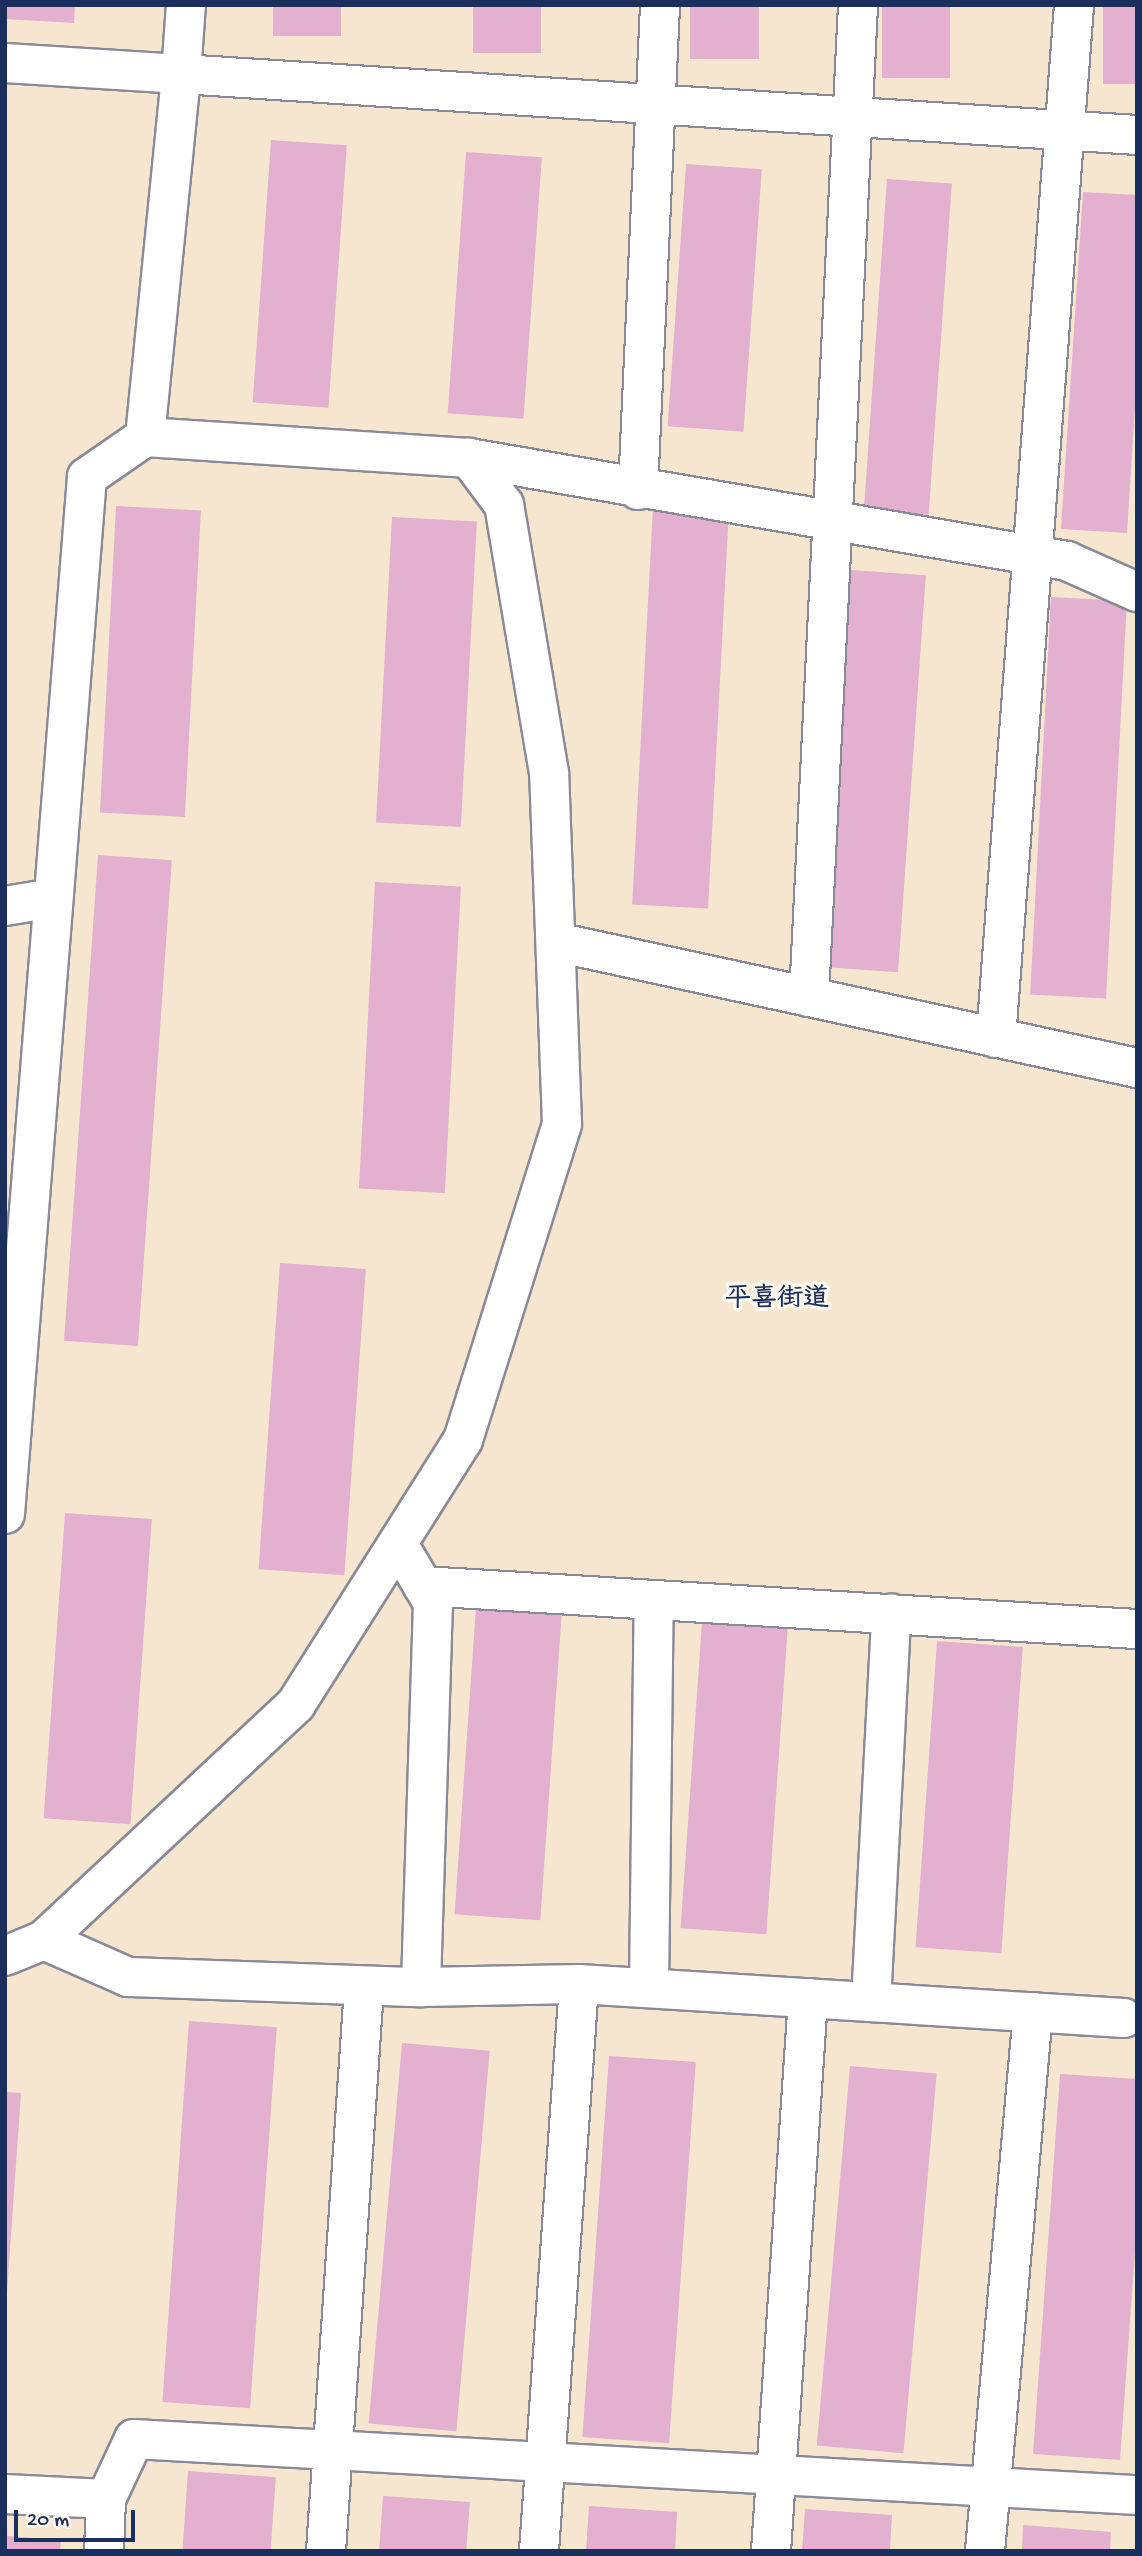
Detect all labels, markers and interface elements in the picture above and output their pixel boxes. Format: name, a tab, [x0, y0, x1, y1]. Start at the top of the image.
district label: 平喜街道	[725, 1285, 829, 1317]
scale bar	[18, 2496, 138, 2540]
text: 20 m	[27, 2509, 69, 2534]

